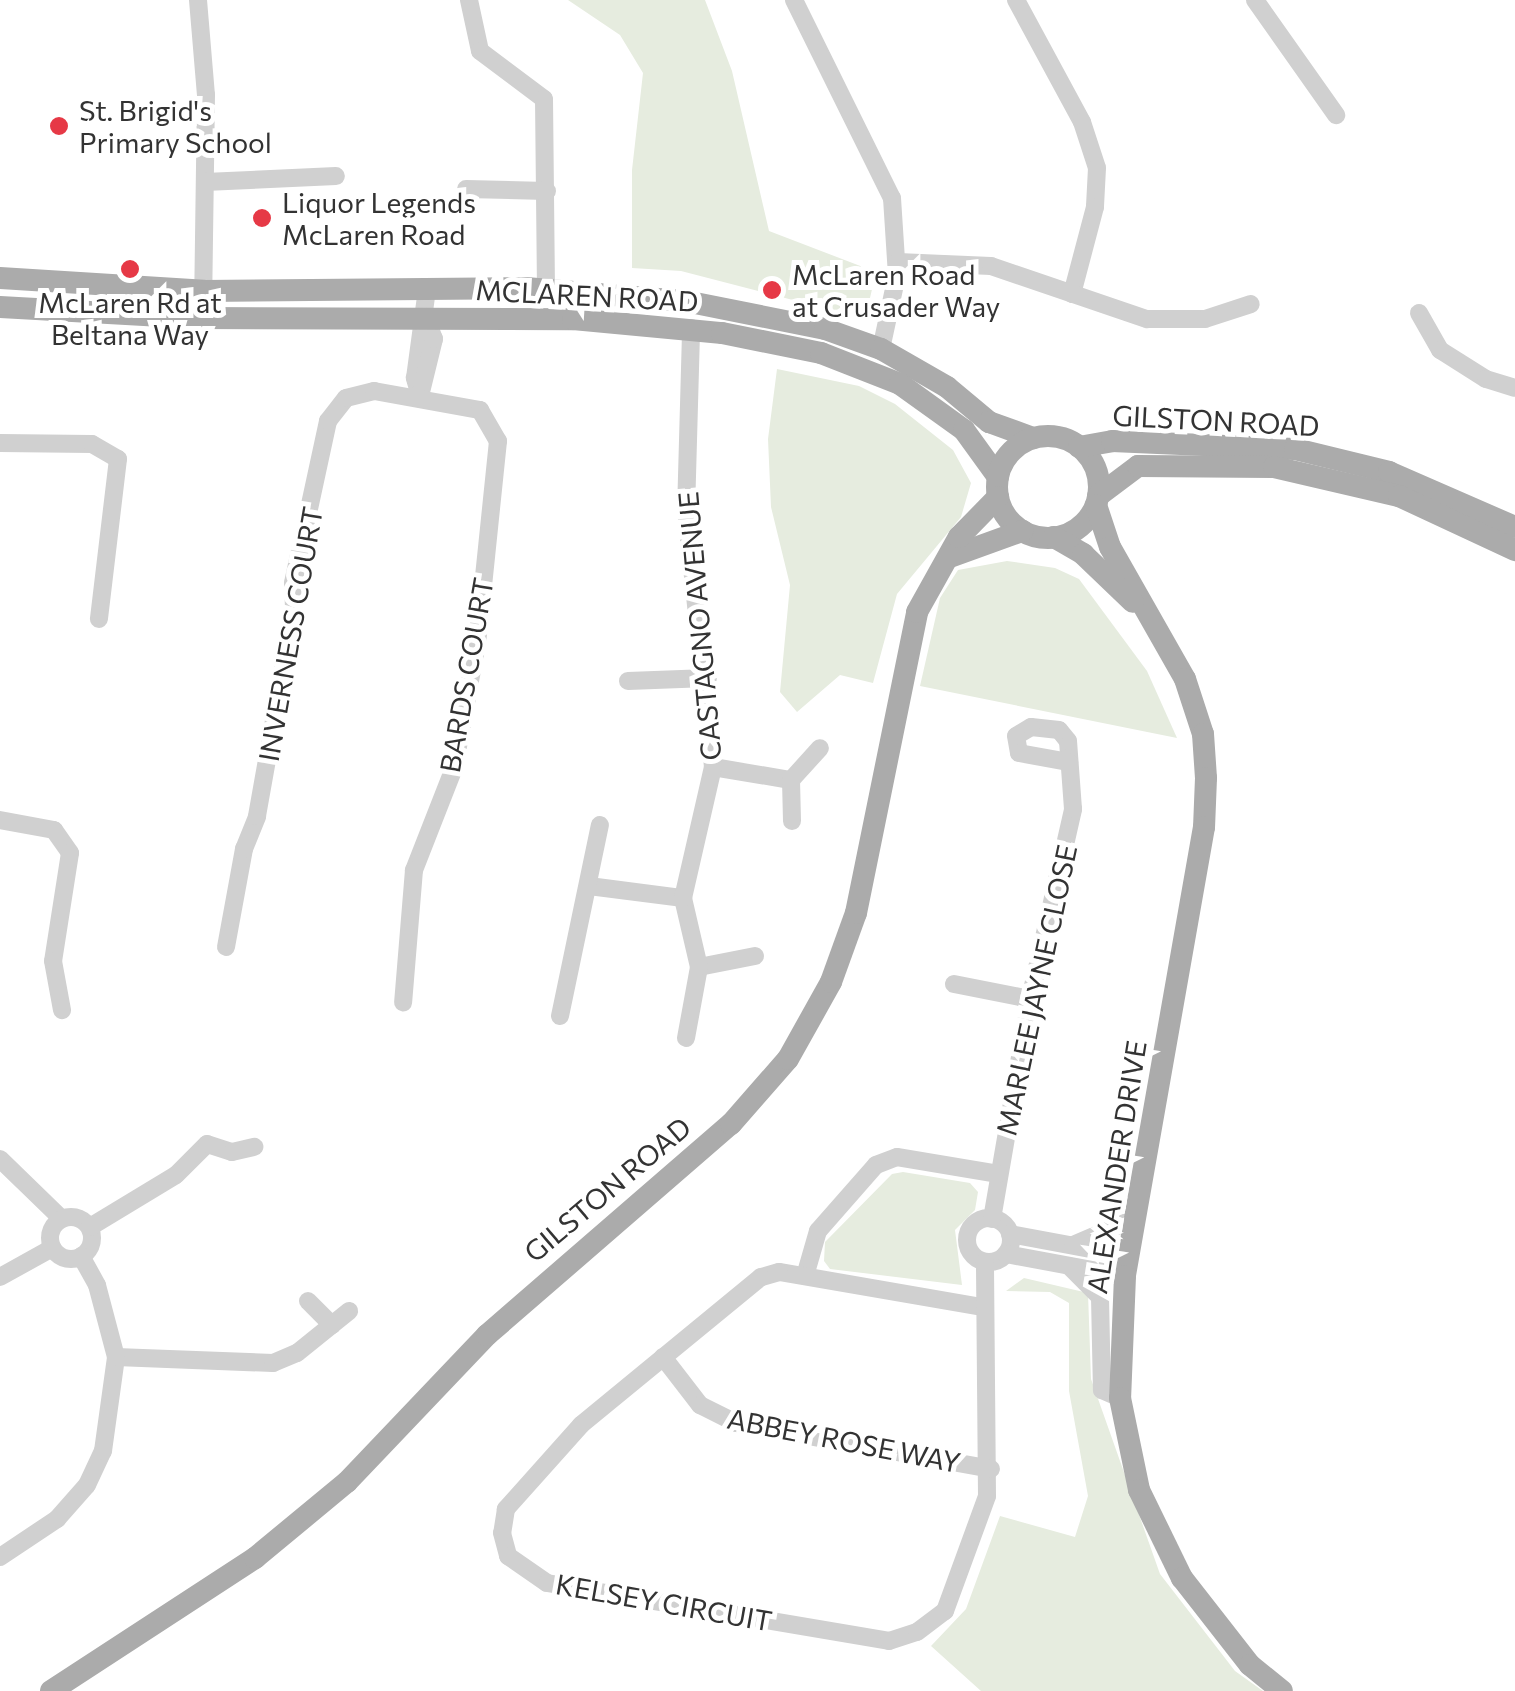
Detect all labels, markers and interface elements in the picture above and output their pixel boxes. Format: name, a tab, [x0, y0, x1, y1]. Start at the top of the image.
place label: St. Brigid's Primary School	[79, 93, 272, 159]
marker: St. Brigid's Primary School	[48, 115, 70, 137]
place label: Liquor Legends McLaren Road	[282, 185, 476, 251]
marker: Liquor Legends McLaren Road	[251, 207, 273, 229]
place label: McLaren Road at Crusader Way	[792, 257, 1000, 323]
marker: McLaren Rd at Beltana Way	[119, 258, 141, 280]
street label: MCLAREN ROAD	[475, 272, 699, 318]
marker: McLaren Road at Crusader Way	[761, 279, 783, 301]
place label: McLaren Rd at Beltana Way	[38, 285, 222, 351]
street label: GILSTON ROAD	[1112, 398, 1320, 442]
street label: CASTAGNO AVENUE	[671, 490, 727, 762]
street label: INVERNESS COURT	[251, 504, 329, 764]
street label: BARDS COURT	[432, 575, 500, 775]
street label: MARLEE JAYNE CLOSE	[989, 842, 1083, 1138]
street label: ALEXANDER DRIVE	[1079, 1038, 1153, 1296]
street label: GILSTON ROAD	[517, 1110, 697, 1268]
street label: ABBEY ROSE WAY	[725, 1401, 963, 1479]
street label: KELSEY CIRCUIT	[553, 1566, 775, 1638]

